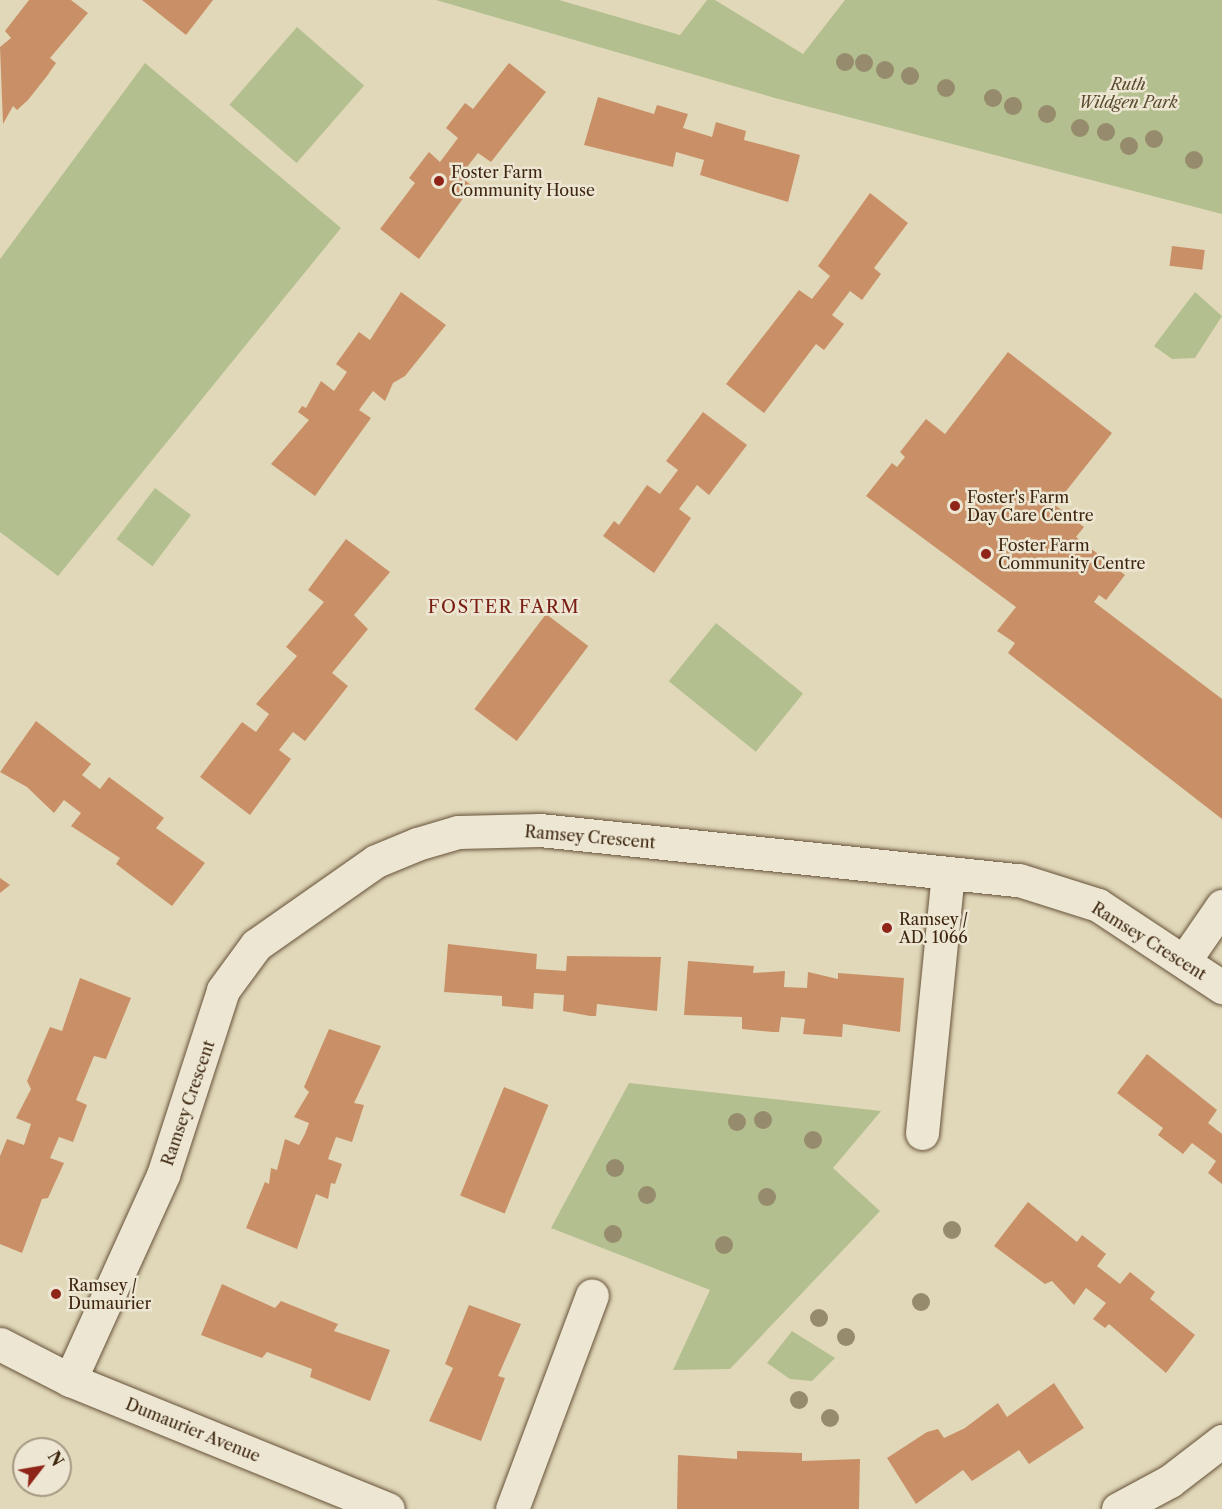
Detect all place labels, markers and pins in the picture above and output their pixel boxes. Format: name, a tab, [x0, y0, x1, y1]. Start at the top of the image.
place label: Foster Farm Community House	[451, 162, 595, 200]
marker: Foster Farm Community House	[432, 174, 446, 188]
place label: Foster's Farm Day Care Centre	[967, 487, 1094, 525]
marker: Foster's Farm Day Care Centre	[948, 499, 962, 513]
place label: Foster Farm Community Centre	[998, 535, 1146, 573]
marker: Foster Farm Community Centre	[979, 547, 993, 561]
place label: Ramsey / AD. 1066	[899, 909, 969, 947]
marker: Ramsey / AD. 1066	[880, 921, 894, 935]
place label: Ramsey / Dumaurier	[68, 1275, 151, 1313]
marker: Ramsey / Dumaurier	[49, 1287, 63, 1301]

